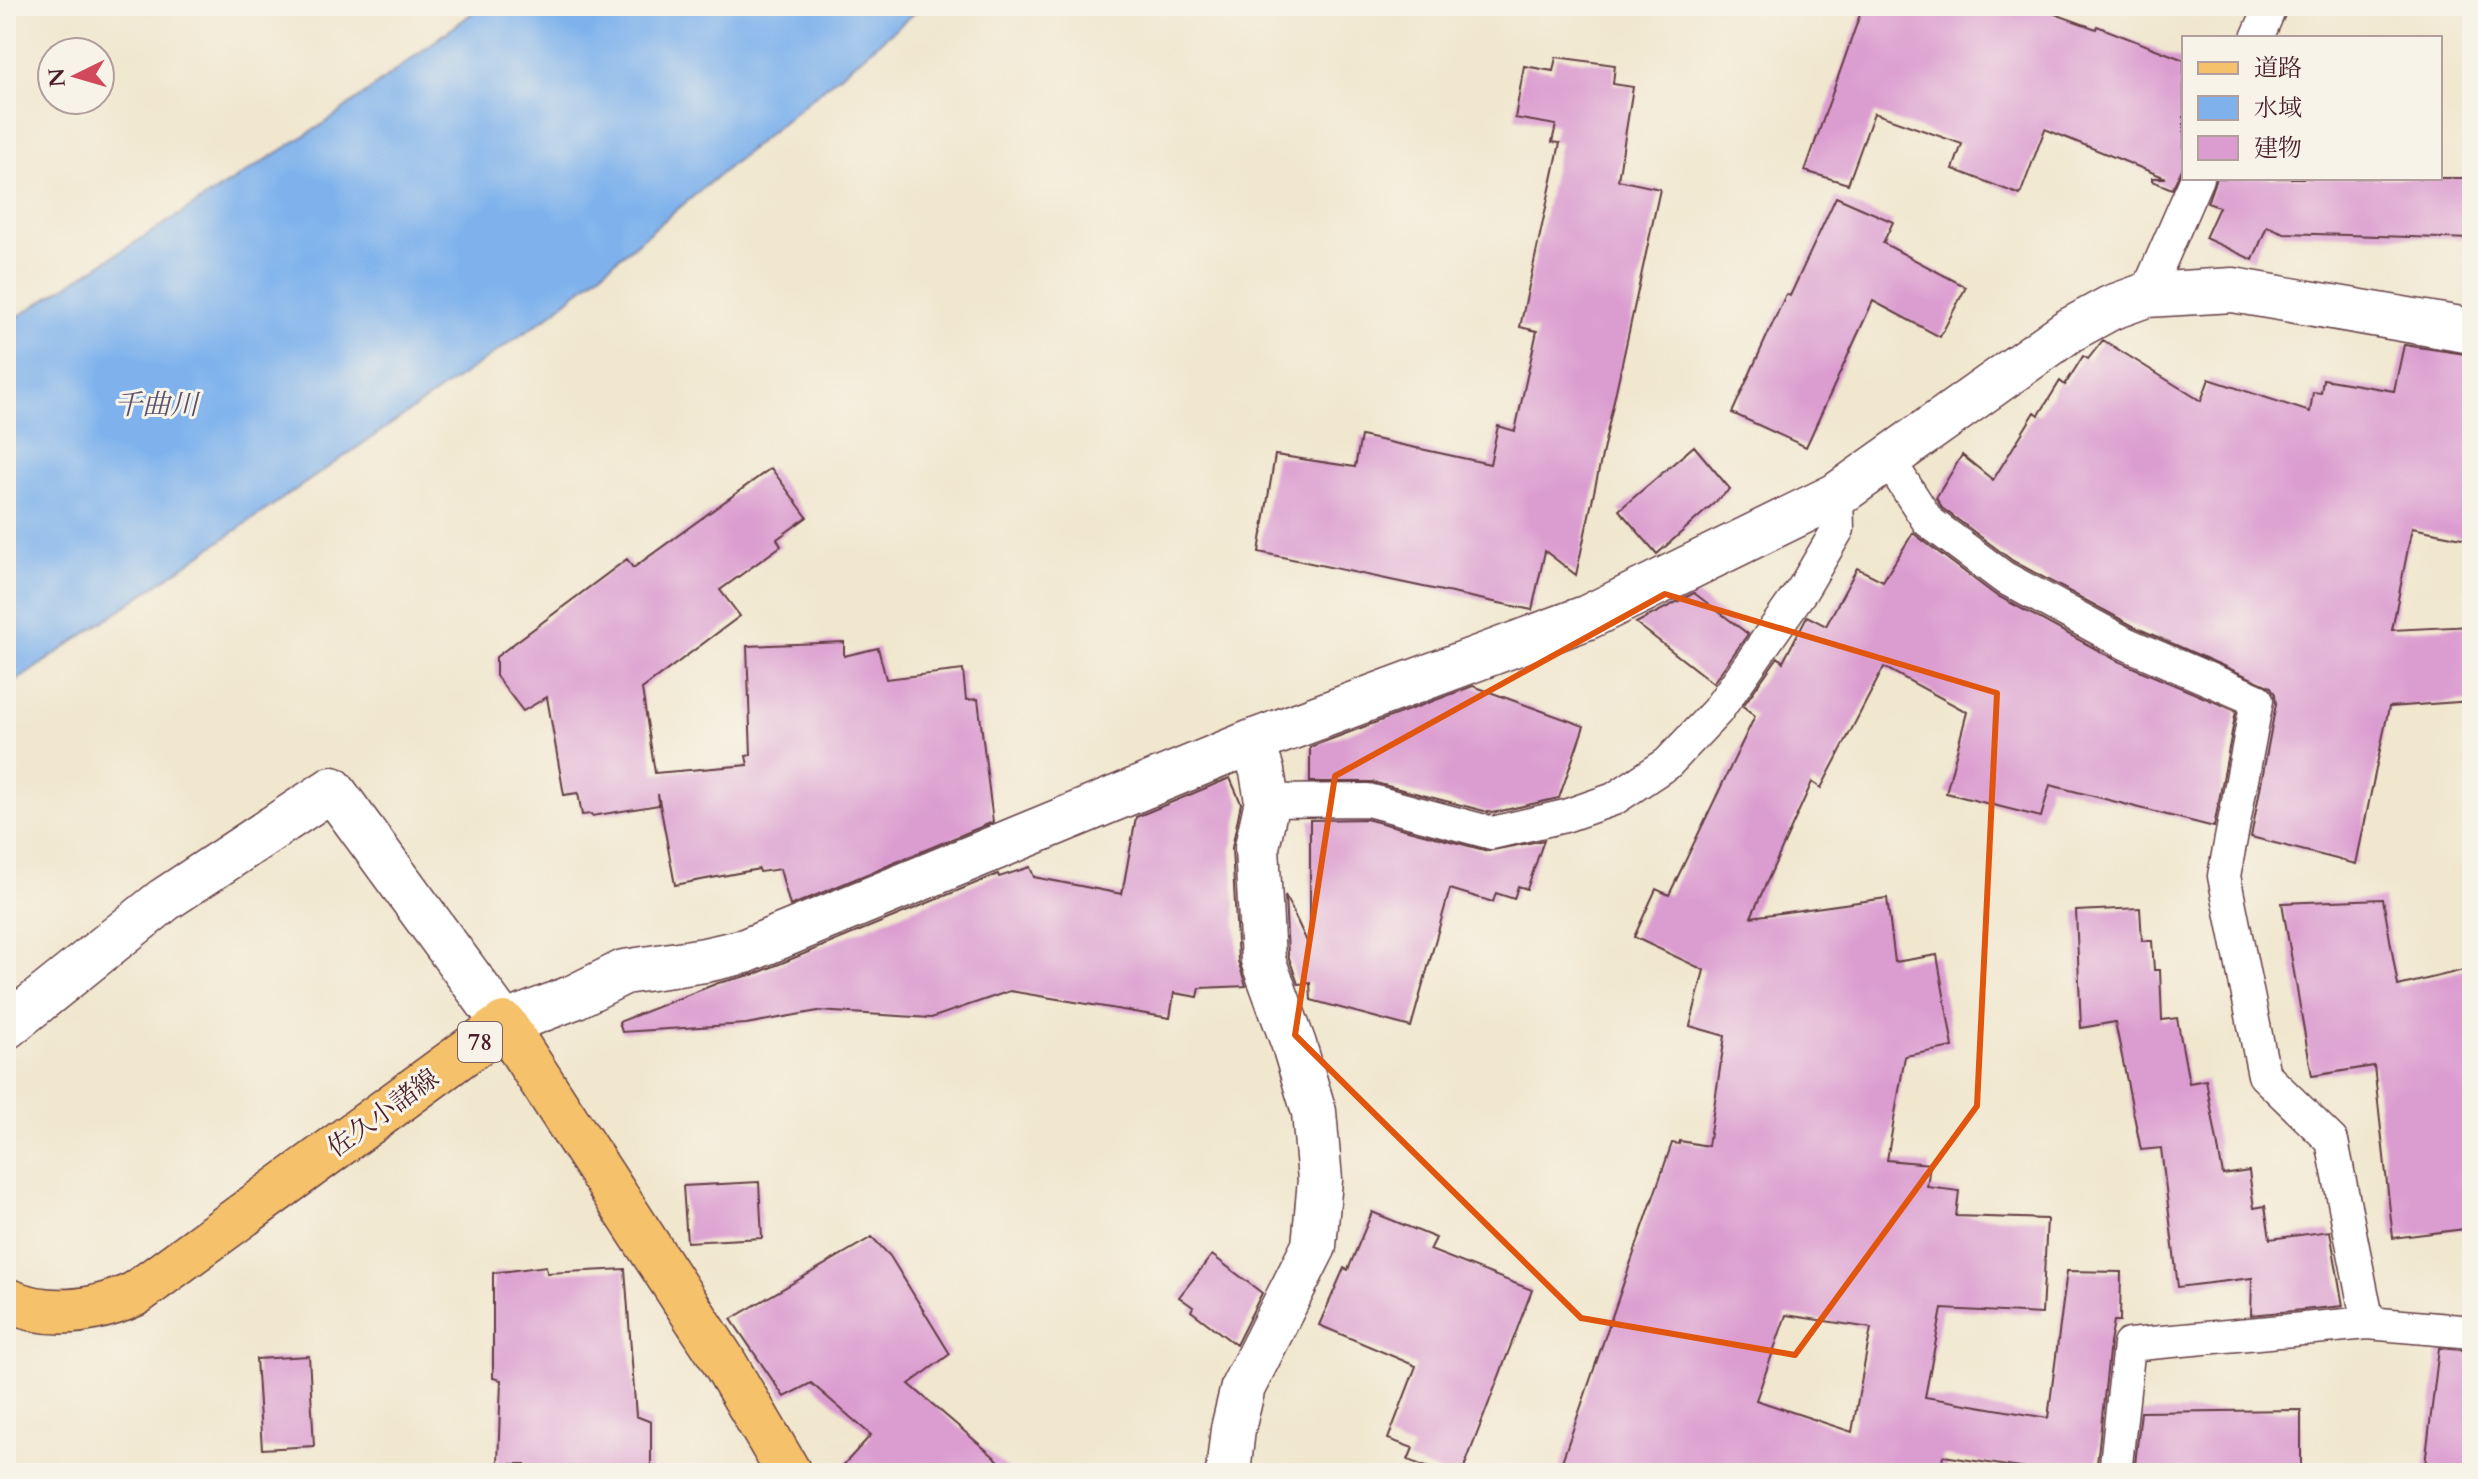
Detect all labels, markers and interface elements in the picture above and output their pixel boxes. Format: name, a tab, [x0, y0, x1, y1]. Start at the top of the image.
north arrow	[36, 36, 116, 116]
legend	[2182, 36, 2442, 180]
text: 道路	[2254, 52, 2302, 85]
text: N	[41, 67, 73, 88]
text: 水域	[2254, 92, 2302, 125]
text: 建物	[2254, 132, 2302, 165]
water label: 千曲川	[114, 386, 201, 424]
road number: 78	[458, 1022, 502, 1062]
street label: 佐久小諸線	[320, 1061, 446, 1165]

